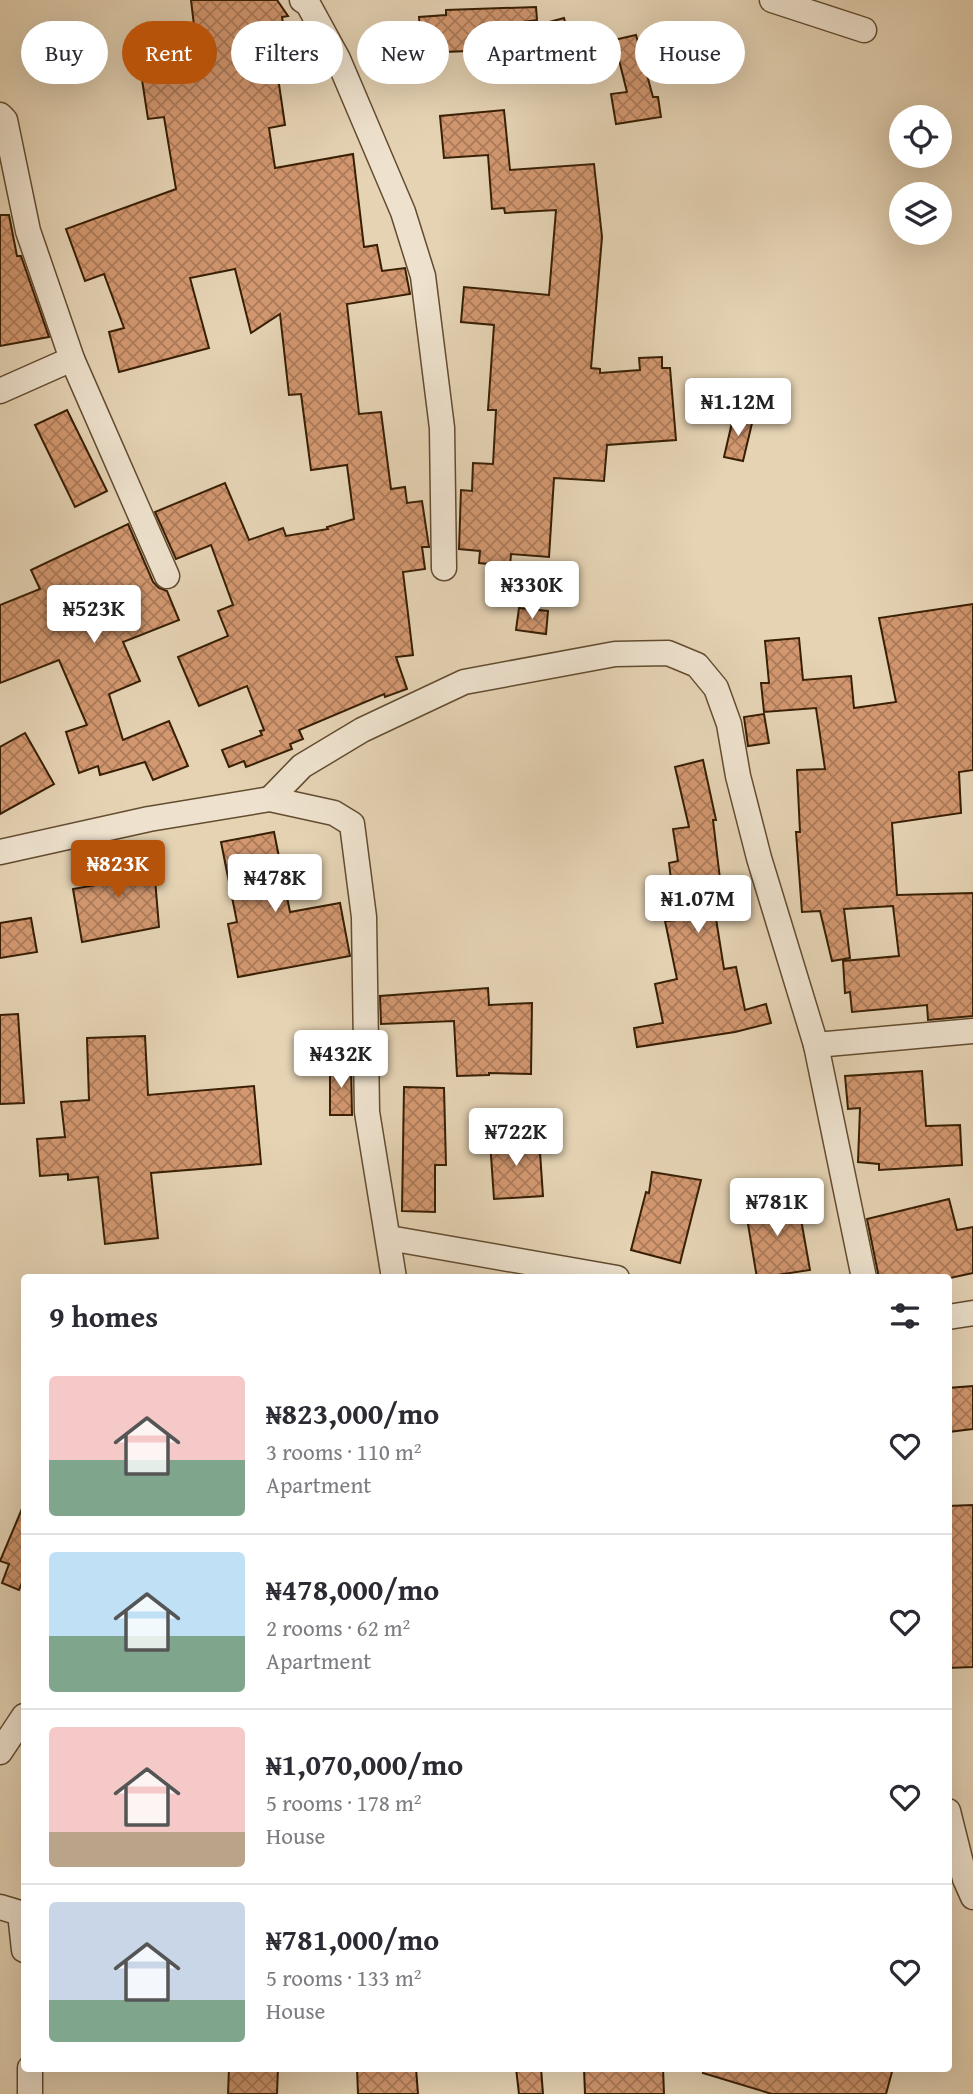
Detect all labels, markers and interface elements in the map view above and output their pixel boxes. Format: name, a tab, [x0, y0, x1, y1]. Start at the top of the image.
chip: Buy	[21, 21, 108, 84]
chip: Rent	[122, 21, 217, 84]
chip: Filters	[231, 21, 343, 84]
chip: New	[357, 21, 449, 84]
chip: Apartment	[463, 21, 621, 84]
chip: House	[635, 21, 745, 84]
map controls	[889, 105, 952, 245]
button: locate	[889, 105, 952, 168]
button: layers	[889, 182, 952, 245]
pin: ₦1.12M	[681, 378, 795, 438]
text: ₦1.12M	[701, 384, 775, 417]
pin: ₦330K	[483, 562, 581, 621]
text: ₦330K	[501, 567, 563, 600]
pin: ₦523K	[45, 586, 143, 645]
text: ₦523K	[63, 591, 125, 624]
pin: ₦823K	[69, 841, 167, 900]
text: ₦823K	[87, 846, 149, 879]
pin: ₦478K	[226, 855, 324, 914]
text: ₦478K	[244, 860, 306, 893]
pin: ₦1.07M	[641, 876, 755, 935]
text: ₦1.07M	[661, 881, 735, 914]
pin: ₦432K	[292, 1030, 390, 1090]
text: ₦432K	[310, 1036, 372, 1069]
pin: ₦722K	[467, 1108, 565, 1168]
text: ₦722K	[485, 1114, 547, 1147]
pin: ₦781K	[728, 1178, 826, 1238]
text: ₦781K	[746, 1184, 808, 1217]
text: 9 homes	[49, 1294, 158, 1338]
icon: filters	[886, 1297, 924, 1335]
text: ₦823,000/mo	[266, 1391, 439, 1435]
icon: home	[105, 1404, 189, 1488]
icon: heart	[886, 1427, 924, 1465]
text: 3 rooms · 110 m²	[266, 1435, 421, 1468]
text: Apartment	[266, 1468, 371, 1501]
text: ₦478,000/mo	[266, 1567, 439, 1611]
icon: home	[105, 1580, 189, 1664]
icon: heart	[886, 1603, 924, 1641]
text: 2 rooms · 62 m²	[266, 1611, 410, 1644]
text: Apartment	[266, 1644, 371, 1677]
text: ₦1,070,000/mo	[266, 1742, 463, 1786]
icon: home	[105, 1755, 189, 1839]
icon: heart	[886, 1778, 924, 1816]
text: 5 rooms · 178 m²	[266, 1786, 421, 1819]
text: House	[266, 1819, 325, 1852]
text: ₦781,000/mo	[266, 1917, 439, 1961]
icon: home	[105, 1930, 189, 2014]
icon: heart	[886, 1953, 924, 1991]
text: 5 rooms · 133 m²	[266, 1961, 421, 1994]
text: House	[266, 1994, 325, 2027]

